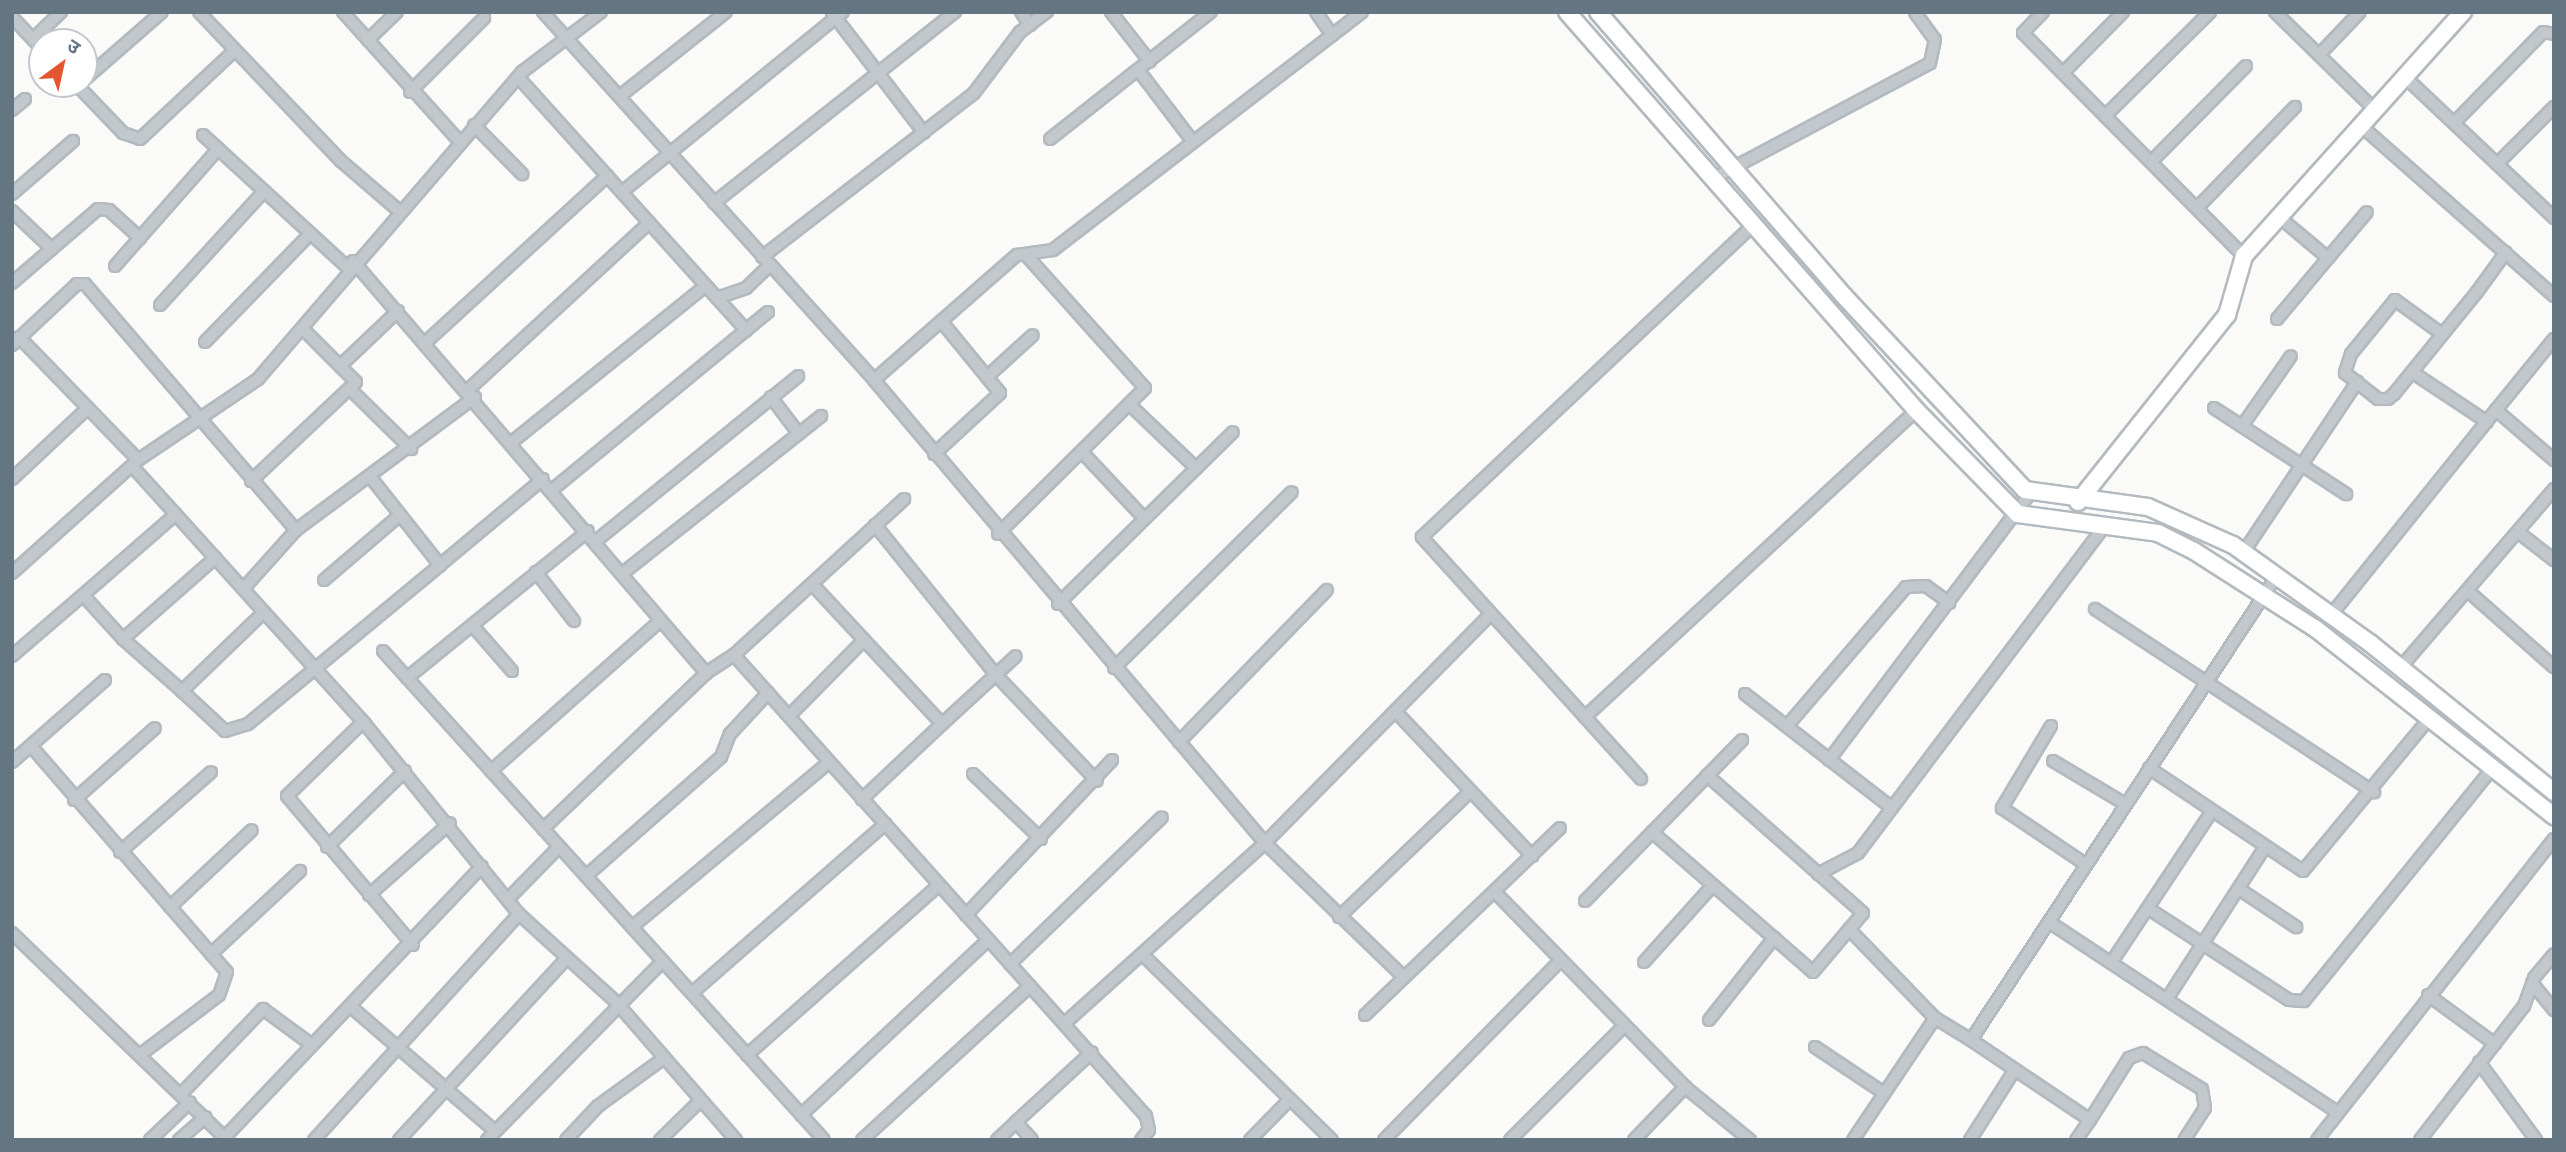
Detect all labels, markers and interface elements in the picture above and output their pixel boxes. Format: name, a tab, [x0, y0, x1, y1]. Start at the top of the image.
north arrow	[28, 28, 98, 98]
text: उ	[62, 33, 85, 61]

